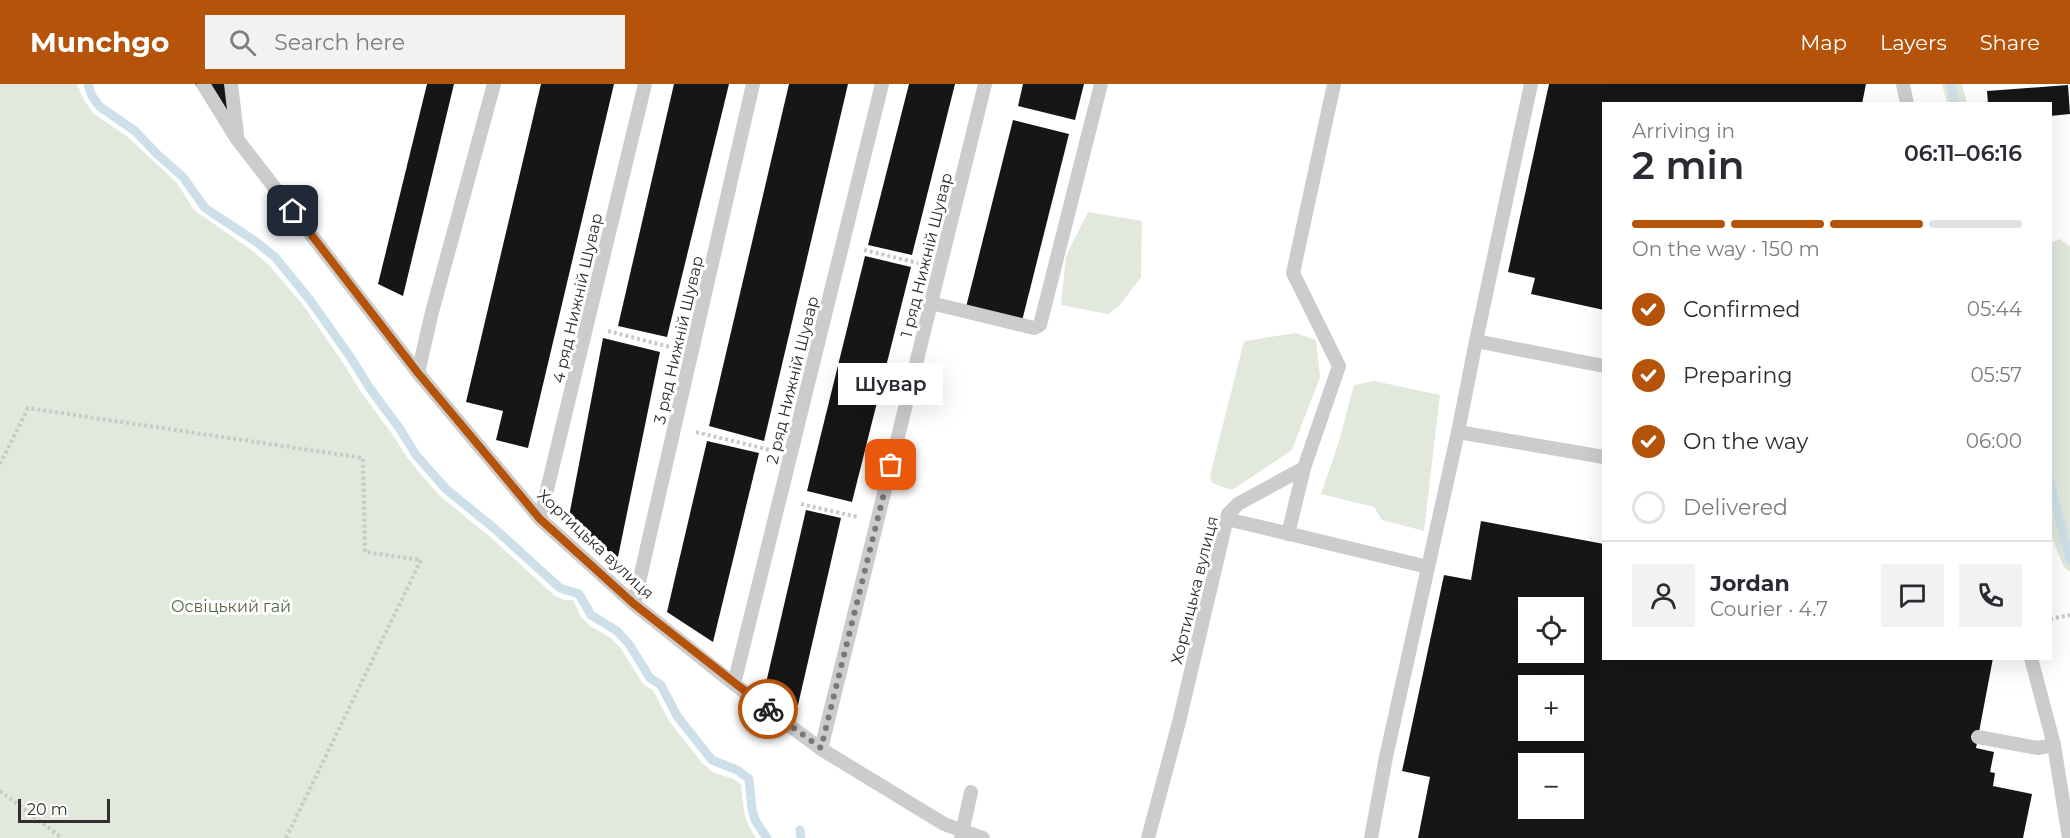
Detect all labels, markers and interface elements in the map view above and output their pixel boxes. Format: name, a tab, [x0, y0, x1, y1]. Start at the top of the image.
search box	[205, 15, 625, 69]
text: Munchgo	[30, 25, 169, 59]
icon: search	[226, 26, 259, 59]
text: Search here	[274, 29, 405, 56]
text: Map	[1800, 30, 1847, 55]
text: Layers	[1880, 30, 1947, 55]
text: Share	[1980, 30, 2040, 55]
text: Arriving in	[1632, 119, 1735, 143]
text: 06:11–06:16	[1904, 140, 2022, 167]
text: 2 min	[1632, 141, 1745, 189]
street label: 1 ряд Нижній Шувар	[897, 171, 956, 339]
pin	[267, 185, 318, 236]
icon: home	[276, 194, 309, 227]
street label: 4 ряд Нижній Шувар	[549, 211, 606, 385]
text: On the way · 150 m	[1632, 237, 1820, 261]
street label: 3 ряд Нижній Шувар	[650, 254, 707, 426]
icon: check	[1632, 293, 1665, 326]
street label: 2 ряд Нижній Шувар	[762, 294, 823, 466]
text: Confirmed	[1683, 296, 1800, 323]
text: 05:44	[1967, 297, 2022, 321]
icon: check	[1632, 359, 1665, 392]
text: Preparing	[1683, 362, 1792, 389]
callout: Шувар	[838, 363, 944, 405]
text: 05:57	[1970, 363, 2022, 387]
text: Шувар	[855, 372, 926, 396]
icon: check	[1632, 425, 1665, 458]
text: On the way	[1683, 428, 1808, 455]
text: 06:00	[1966, 429, 2022, 453]
pin	[865, 439, 916, 490]
icon: bag	[874, 448, 907, 481]
street label: Хортицька вулиця	[534, 486, 658, 603]
text: Delivered	[1683, 494, 1788, 521]
street label: Хортицька вулиця	[1167, 514, 1222, 666]
button: person	[1632, 564, 1695, 627]
button: chat	[1881, 564, 1944, 627]
button: phone	[1959, 564, 2022, 627]
text: Jordan	[1710, 570, 1790, 597]
park label: Освіцький гай	[171, 597, 291, 616]
map controls	[1518, 597, 1584, 819]
button: locate	[1518, 597, 1584, 663]
text: Courier · 4.7	[1710, 597, 1828, 621]
button: +	[1518, 675, 1584, 741]
courier	[738, 679, 798, 739]
icon: bike	[752, 693, 785, 726]
button: −	[1518, 753, 1584, 819]
scale bar	[18, 796, 110, 824]
text: 20 m	[27, 800, 68, 819]

